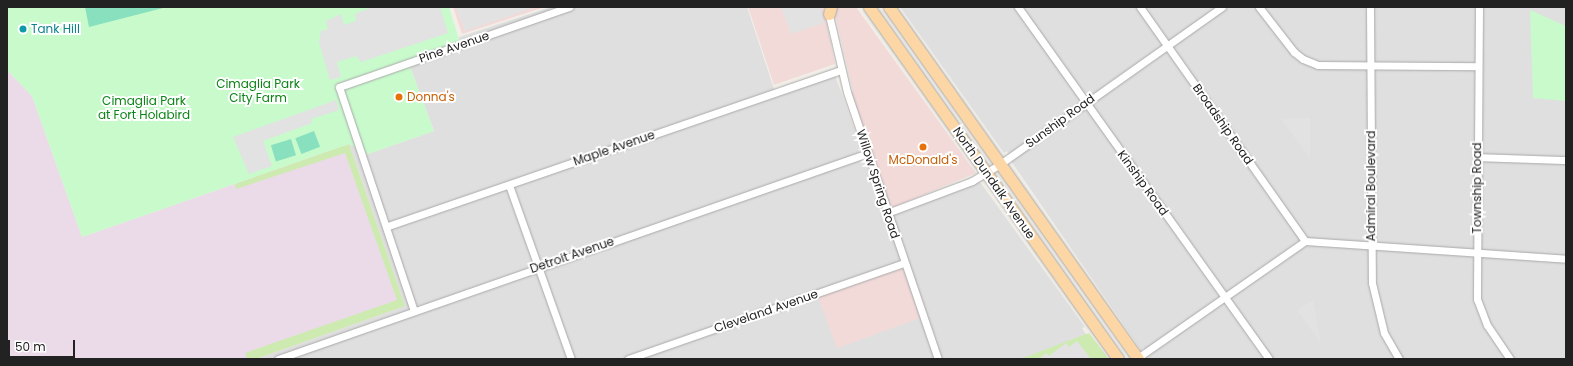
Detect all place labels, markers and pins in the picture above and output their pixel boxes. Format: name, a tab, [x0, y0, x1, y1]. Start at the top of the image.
place label: Tank Hill	[31, 22, 80, 36]
marker: Tank Hill	[18, 24, 28, 34]
place label: Donna's	[407, 90, 455, 104]
marker: Donna's	[394, 92, 404, 102]
marker: McDonald's	[918, 142, 928, 152]
place label: McDonald's	[889, 153, 957, 167]

